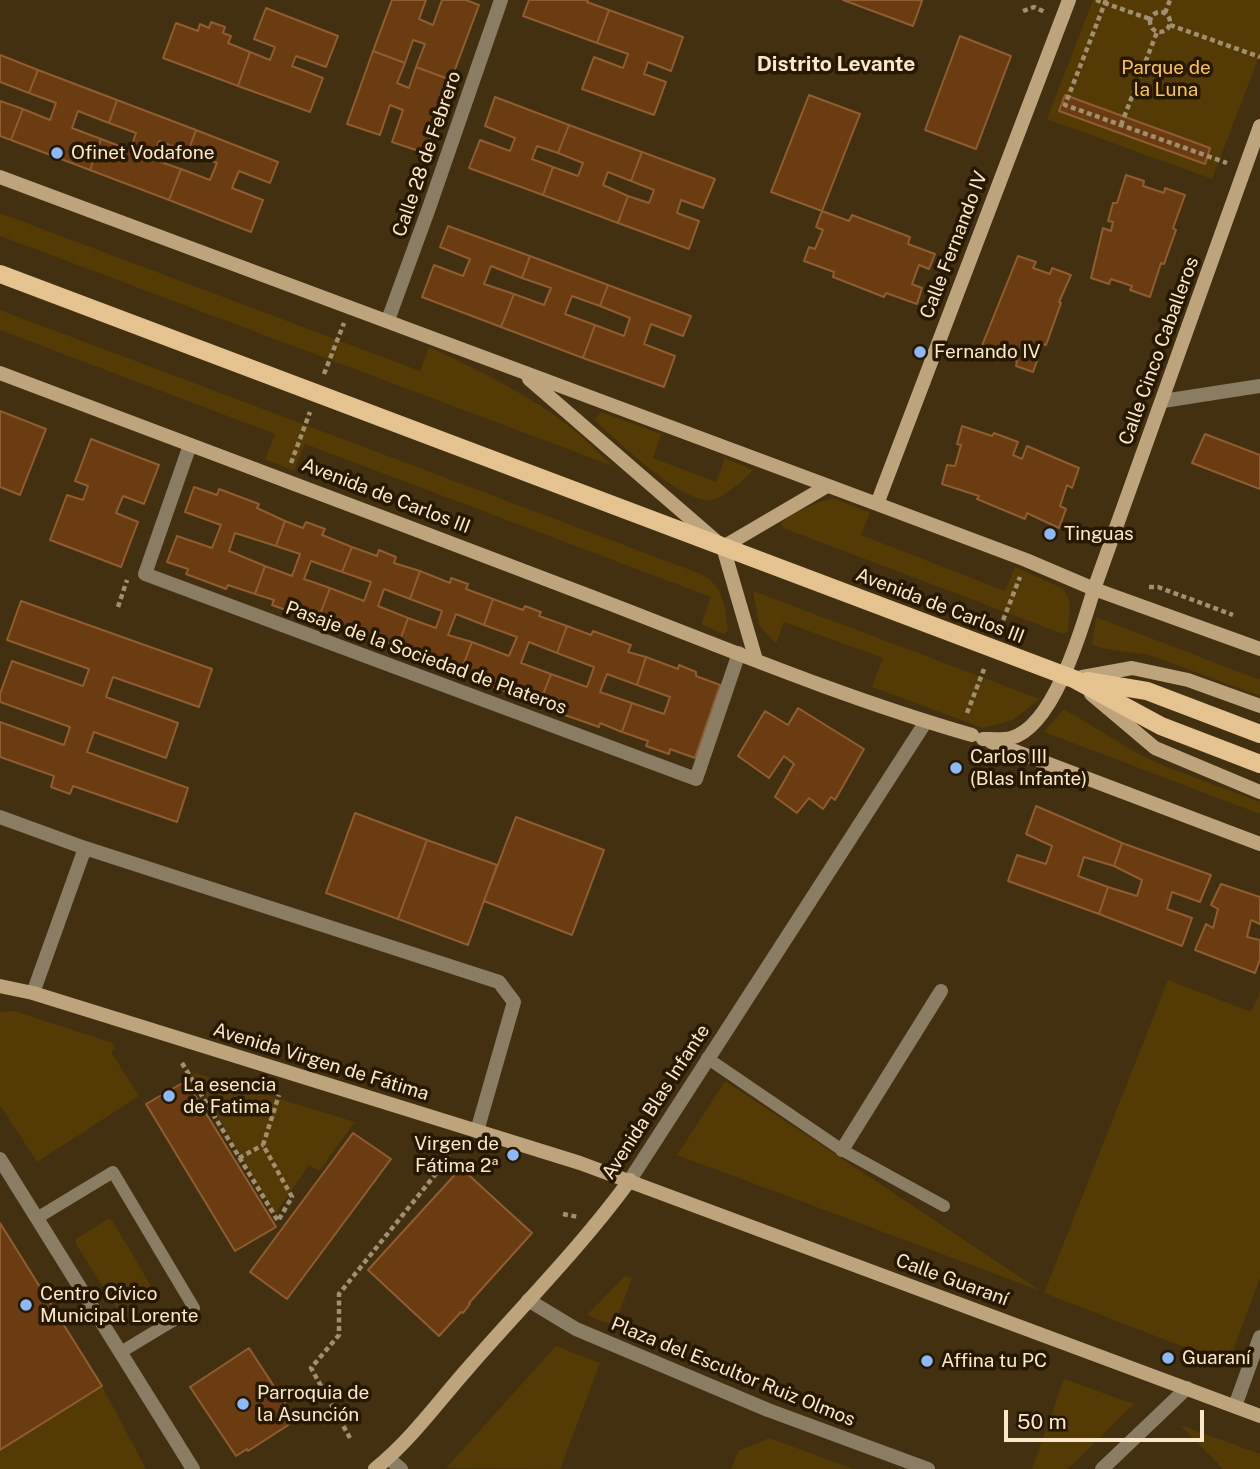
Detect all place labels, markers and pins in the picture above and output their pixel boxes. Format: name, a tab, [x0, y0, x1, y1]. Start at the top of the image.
place label: Ofinet Vodafone	[71, 142, 215, 164]
marker: Ofinet Vodafone	[49, 145, 65, 161]
place label: Fernando IV	[934, 341, 1040, 363]
marker: Fernando IV	[912, 344, 928, 360]
place label: Tinguas	[1064, 523, 1134, 545]
marker: Tinguas	[1042, 526, 1058, 542]
place label: Carlos III (Blas Infante)	[970, 746, 1087, 790]
marker: Carlos III (Blas Infante)	[948, 760, 964, 776]
place label: La esencia de Fatima	[183, 1074, 276, 1118]
marker: La esencia de Fatima	[161, 1088, 177, 1104]
place label: Virgen de Fátima 2ª	[414, 1133, 499, 1177]
marker: Virgen de Fátima 2ª	[505, 1147, 521, 1163]
place label: Centro Cívico Municipal Lorente	[40, 1283, 199, 1327]
marker: Centro Cívico Municipal Lorente	[18, 1297, 34, 1313]
place label: Guaraní	[1182, 1347, 1251, 1369]
place label: Affina tu PC	[941, 1350, 1047, 1372]
marker: Guaraní	[1160, 1350, 1176, 1366]
marker: Affina tu PC	[919, 1353, 935, 1369]
place label: Parroquia de la Asunción	[257, 1382, 369, 1426]
marker: Parroquia de la Asunción	[235, 1396, 251, 1412]

